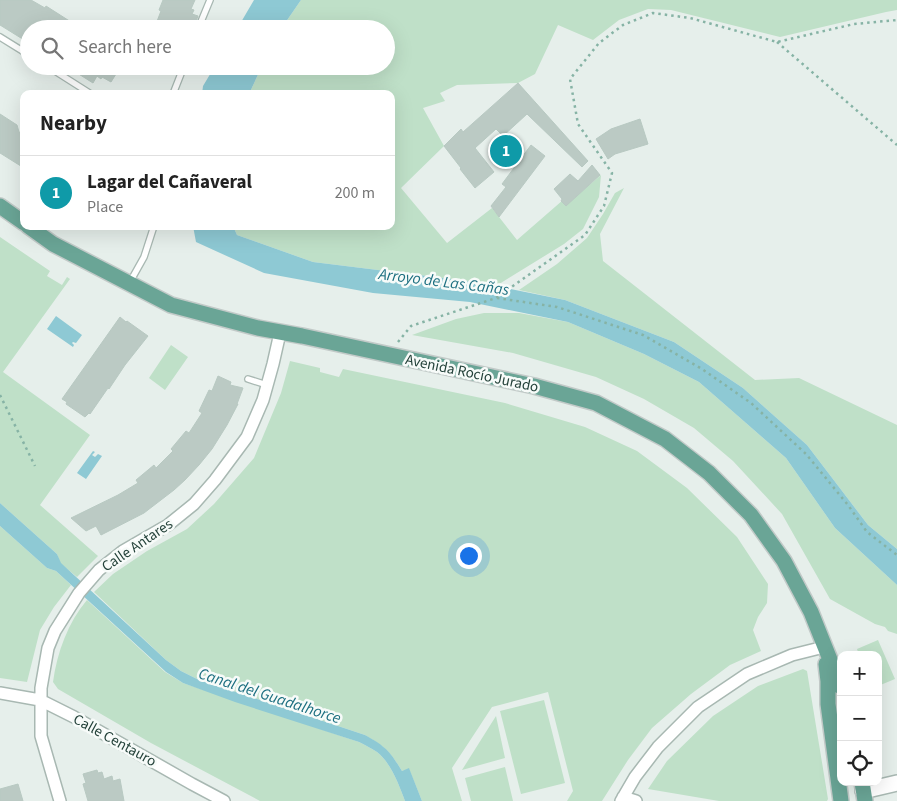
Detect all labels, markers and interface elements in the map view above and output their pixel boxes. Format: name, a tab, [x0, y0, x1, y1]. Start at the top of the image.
search box	[20, 20, 395, 75]
icon: search	[38, 34, 66, 62]
text: Search here	[78, 34, 172, 61]
text: Nearby	[40, 108, 107, 138]
pin: 1	[490, 132, 522, 170]
text: Lagar del Cañaveral	[87, 169, 252, 196]
text: 1	[52, 182, 60, 204]
text: 200 m	[335, 182, 375, 204]
text: Place	[87, 196, 123, 218]
water label: Arroyo de Las Cañas	[376, 263, 511, 301]
street label: Avenida Rocío Jurado	[403, 349, 540, 398]
street label: Calle Antares	[98, 514, 177, 577]
your location	[456, 543, 482, 569]
map controls	[837, 651, 882, 786]
button: +	[837, 651, 882, 696]
water label: Canal del Guadalhorce	[196, 663, 344, 729]
button: −	[837, 696, 882, 741]
street label: Calle Centauro	[69, 709, 160, 772]
button: locate	[837, 741, 882, 786]

